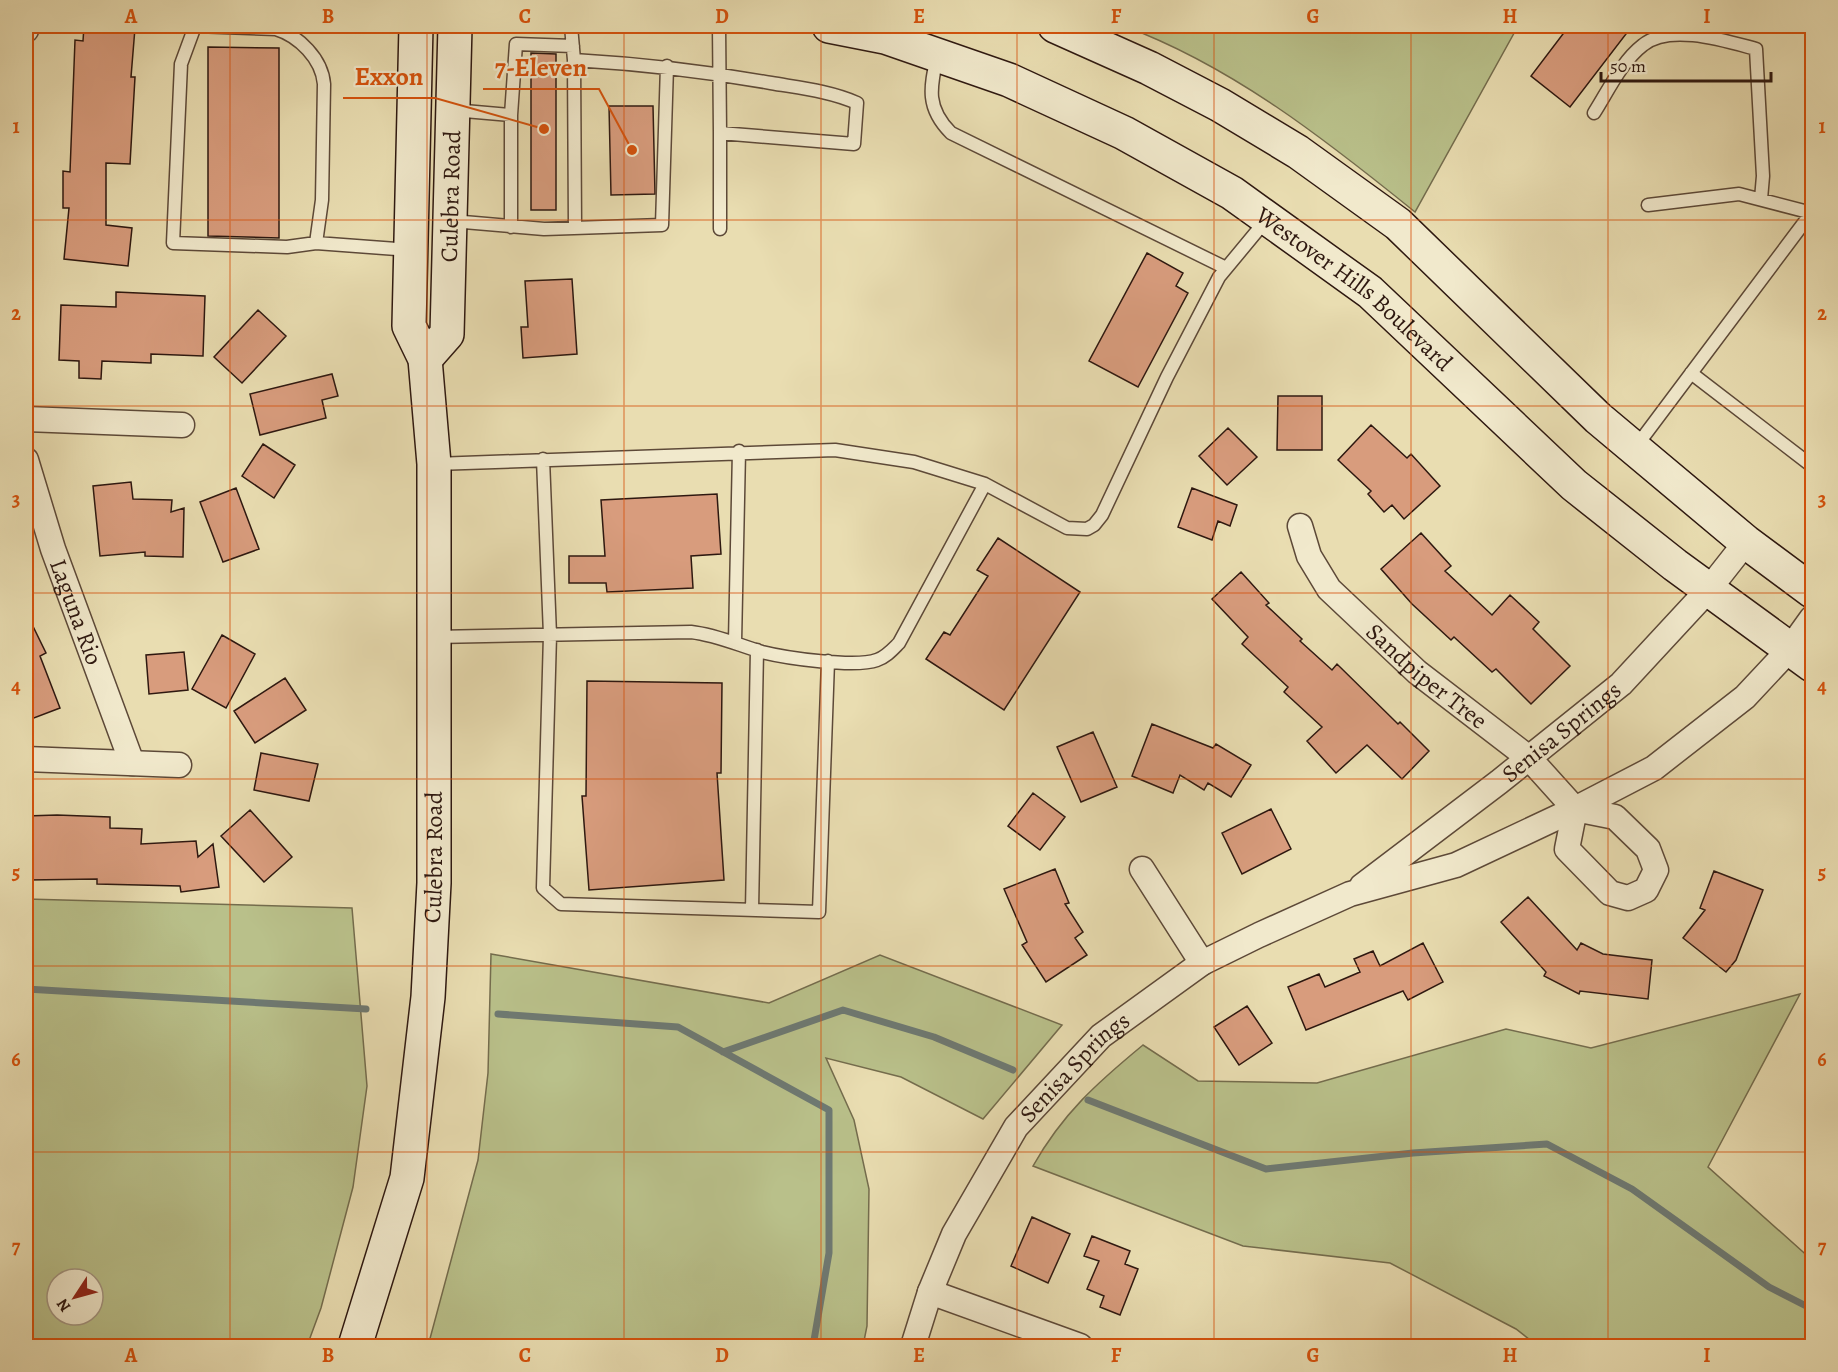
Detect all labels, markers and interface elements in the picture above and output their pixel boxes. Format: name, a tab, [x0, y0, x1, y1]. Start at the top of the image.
text: A	[124, 3, 138, 30]
text: B	[322, 3, 334, 30]
text: C	[519, 3, 531, 30]
text: D	[715, 3, 729, 30]
text: E	[913, 3, 925, 30]
text: F	[1111, 3, 1122, 30]
text: G	[1306, 3, 1320, 30]
text: H	[1503, 3, 1518, 30]
text: I	[1703, 3, 1711, 30]
callout: 7-Eleven	[483, 45, 599, 89]
scale bar	[1601, 45, 1770, 83]
text: 7-Eleven	[495, 50, 588, 85]
callout: Exxon	[343, 54, 435, 98]
text: 50 m	[1610, 54, 1646, 78]
text: Exxon	[355, 59, 424, 94]
text: 1	[12, 113, 20, 140]
text: 1	[1818, 113, 1826, 140]
street label: Culebra Road	[433, 130, 468, 263]
street label: Westover Hills Boulevard	[1249, 199, 1460, 378]
text: 2	[11, 300, 21, 327]
text: 2	[1817, 300, 1827, 327]
text: 3	[12, 486, 20, 513]
text: 3	[1818, 486, 1826, 513]
street label: Laguna Rio	[42, 554, 110, 669]
street label: Sandpiper Tree	[1359, 616, 1494, 736]
text: 4	[11, 673, 21, 700]
text: 4	[1817, 673, 1827, 700]
street label: Senisa Springs	[1495, 674, 1628, 790]
street label: Culebra Road	[416, 791, 450, 924]
text: 5	[12, 859, 20, 886]
text: 5	[1818, 859, 1826, 886]
street label: Senisa Springs	[1012, 1004, 1136, 1129]
text: 6	[11, 1046, 21, 1073]
text: 6	[1817, 1046, 1827, 1073]
text: 7	[12, 1233, 21, 1260]
text: 7	[1818, 1233, 1827, 1260]
north arrow	[45, 1267, 105, 1327]
text: N	[51, 1294, 76, 1316]
text: A	[124, 1342, 138, 1369]
text: B	[322, 1342, 334, 1369]
text: C	[519, 1342, 531, 1369]
text: D	[715, 1342, 729, 1369]
text: E	[913, 1342, 925, 1369]
text: F	[1111, 1342, 1122, 1369]
text: G	[1306, 1342, 1320, 1369]
text: H	[1503, 1342, 1518, 1369]
text: I	[1703, 1342, 1711, 1369]

